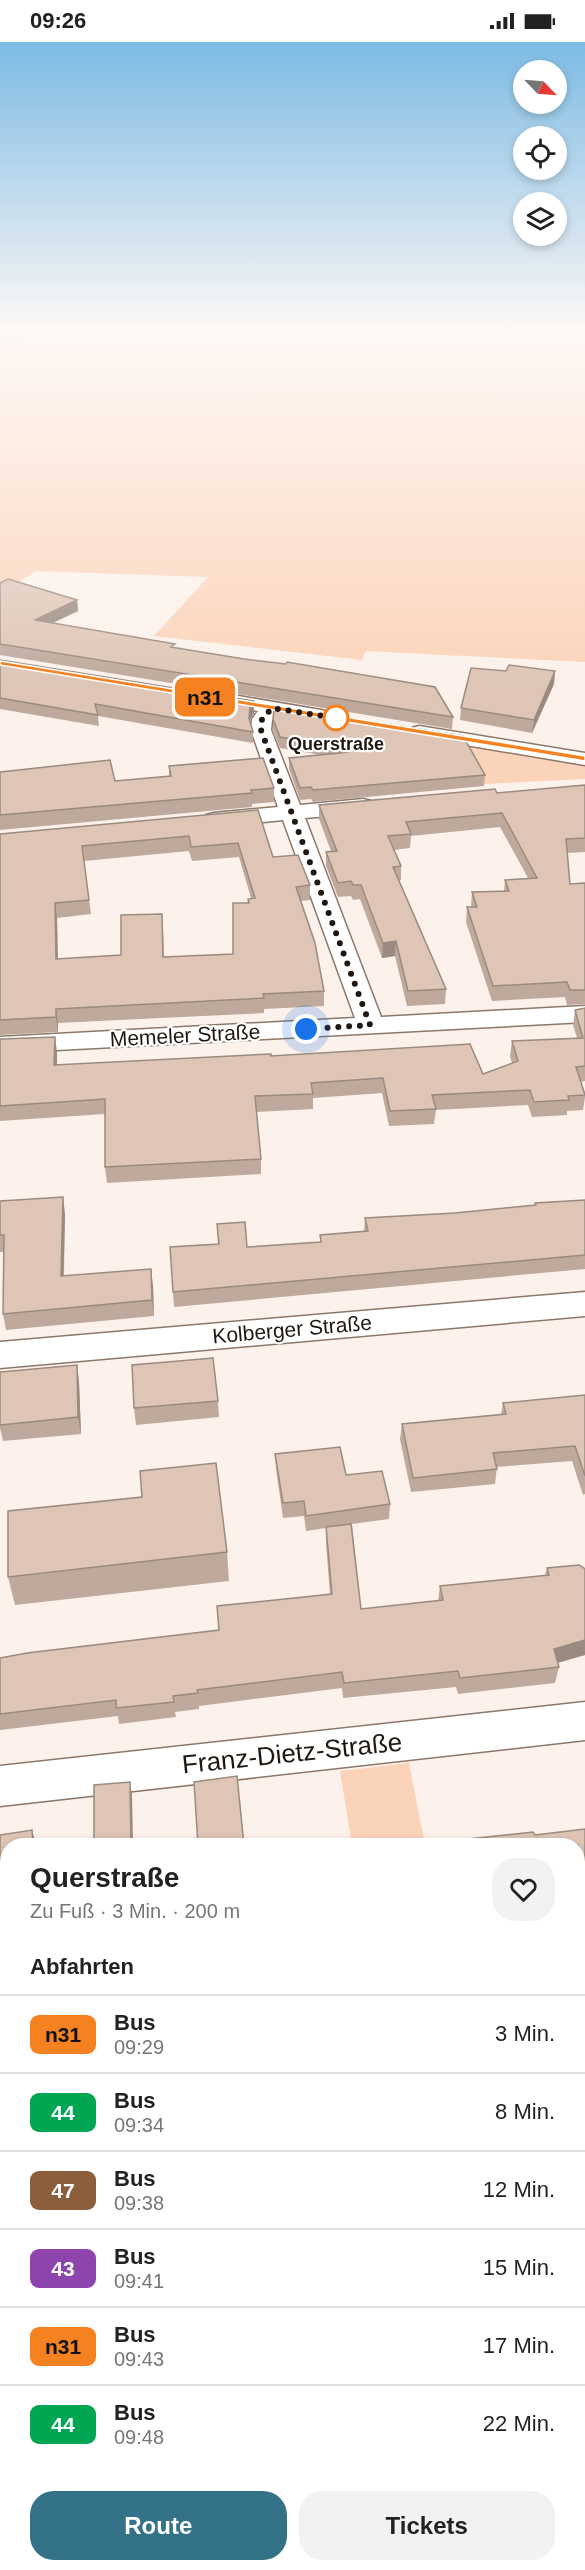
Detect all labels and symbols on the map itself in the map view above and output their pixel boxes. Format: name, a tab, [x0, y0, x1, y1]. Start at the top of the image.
north arrow	[513, 60, 567, 114]
line badge: n31	[170, 678, 240, 716]
marker: Querstraße	[323, 705, 349, 731]
place label: Querstraße	[288, 734, 384, 754]
your location	[291, 1014, 321, 1044]
street label: Memeler Straße	[109, 1020, 261, 1050]
street label: Kolberger Straße	[211, 1311, 373, 1347]
street label: Franz-Dietz-Straße	[181, 1727, 403, 1779]

